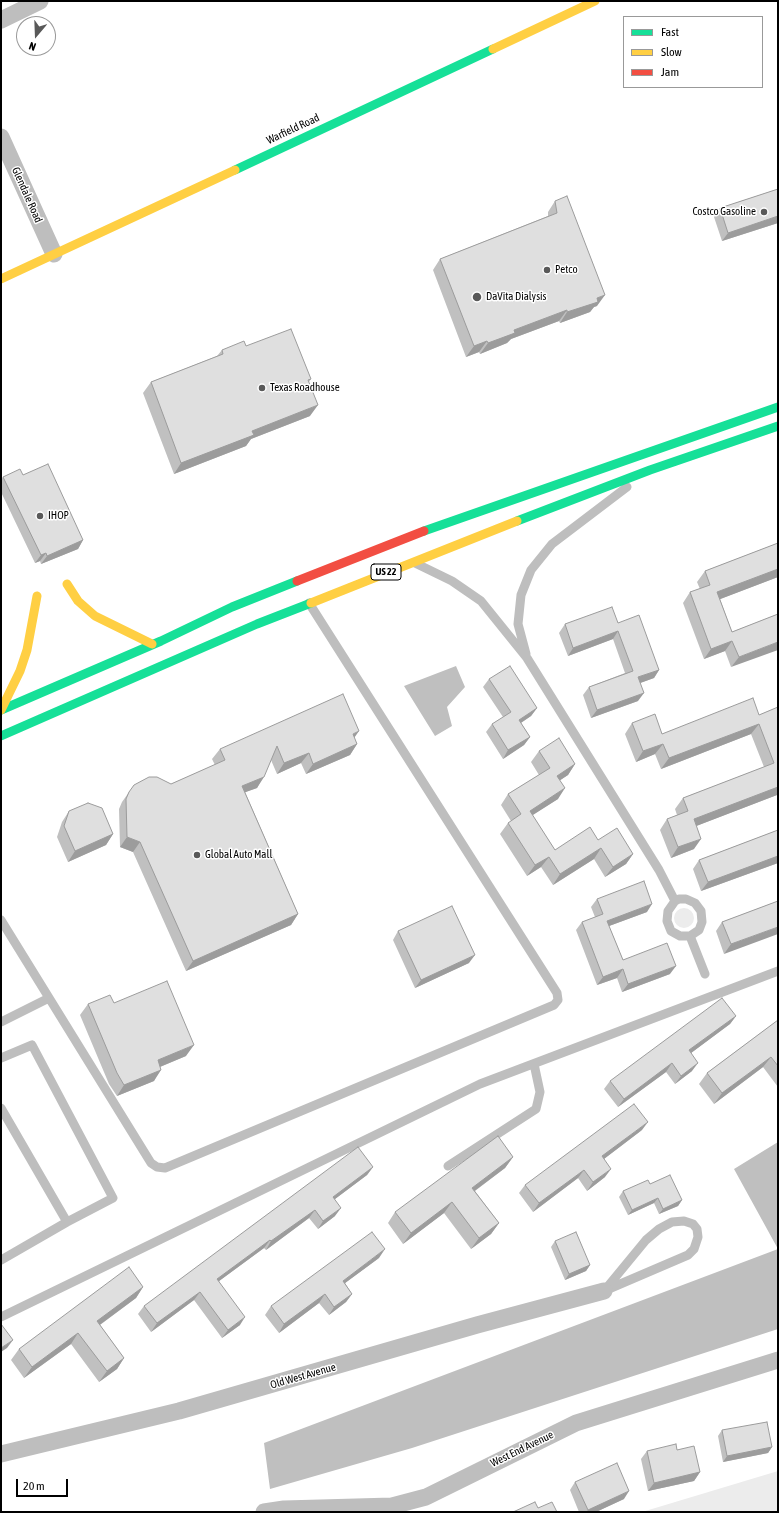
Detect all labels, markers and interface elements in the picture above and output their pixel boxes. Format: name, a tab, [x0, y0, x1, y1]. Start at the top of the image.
north arrow	[16, 16, 56, 56]
legend	[623, 16, 763, 88]
text: Fast	[661, 25, 679, 39]
text: N	[27, 40, 37, 53]
text: Slow	[661, 45, 682, 59]
text: Jam	[661, 65, 679, 79]
street label: Warfield Road	[264, 111, 322, 147]
street label: Glendale Road	[9, 165, 45, 225]
place label: Costco Gasoline	[692, 205, 756, 219]
marker: Costco Gasoline	[759, 207, 769, 217]
place label: Petco	[555, 263, 578, 277]
marker: Petco	[542, 265, 552, 275]
place label: DaVita Dialysis	[486, 290, 546, 304]
marker: DaVita Dialysis	[471, 291, 483, 303]
place label: Texas Roadhouse	[270, 381, 340, 395]
marker: Texas Roadhouse	[257, 383, 267, 393]
place label: IHOP	[48, 509, 69, 523]
marker: IHOP	[35, 511, 45, 521]
road number: US 22	[371, 564, 401, 580]
place label: Global Auto Mall	[205, 848, 272, 862]
marker: Global Auto Mall	[192, 850, 202, 860]
street label: Old West Avenue	[269, 1360, 337, 1392]
street label: West End Avenue	[488, 1428, 556, 1470]
scale bar	[18, 1471, 70, 1497]
text: 20 m	[23, 1479, 45, 1493]

